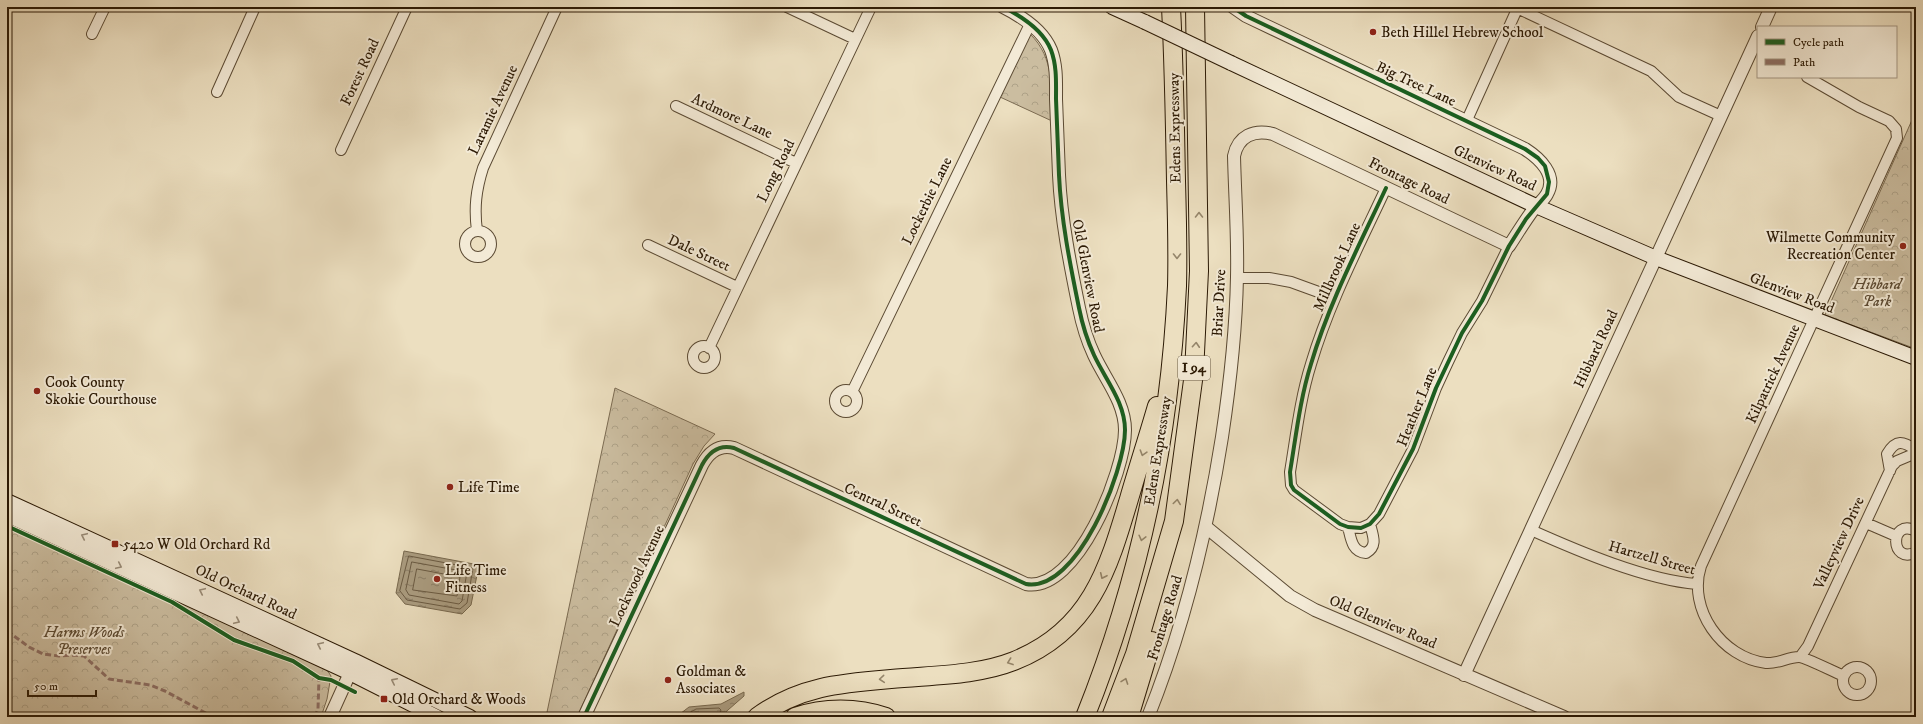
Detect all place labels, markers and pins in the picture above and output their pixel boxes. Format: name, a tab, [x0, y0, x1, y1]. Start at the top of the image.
place label: Beth Hillel Hebrew School	[1381, 23, 1544, 42]
marker: Beth Hillel Hebrew School	[1368, 27, 1378, 37]
place label: Wilmette Community Recreation Center	[1765, 228, 1896, 264]
marker: Wilmette Community Recreation Center	[1898, 241, 1908, 251]
place label: Cook County Skokie Courthouse	[45, 373, 157, 409]
marker: Cook County Skokie Courthouse	[32, 386, 42, 396]
place label: Life Time	[458, 478, 519, 497]
marker: Life Time	[445, 482, 455, 492]
place label: 5420 W Old Orchard Rd	[123, 535, 271, 554]
marker: 5420 W Old Orchard Rd	[110, 539, 120, 549]
place label: Life Time Fitness	[445, 561, 506, 597]
marker: Life Time Fitness	[432, 574, 442, 584]
place label: Goldman & Associates	[676, 662, 746, 698]
marker: Goldman & Associates	[663, 675, 673, 685]
place label: Old Orchard & Woods	[392, 690, 526, 709]
marker: Old Orchard & Woods	[379, 694, 389, 704]

